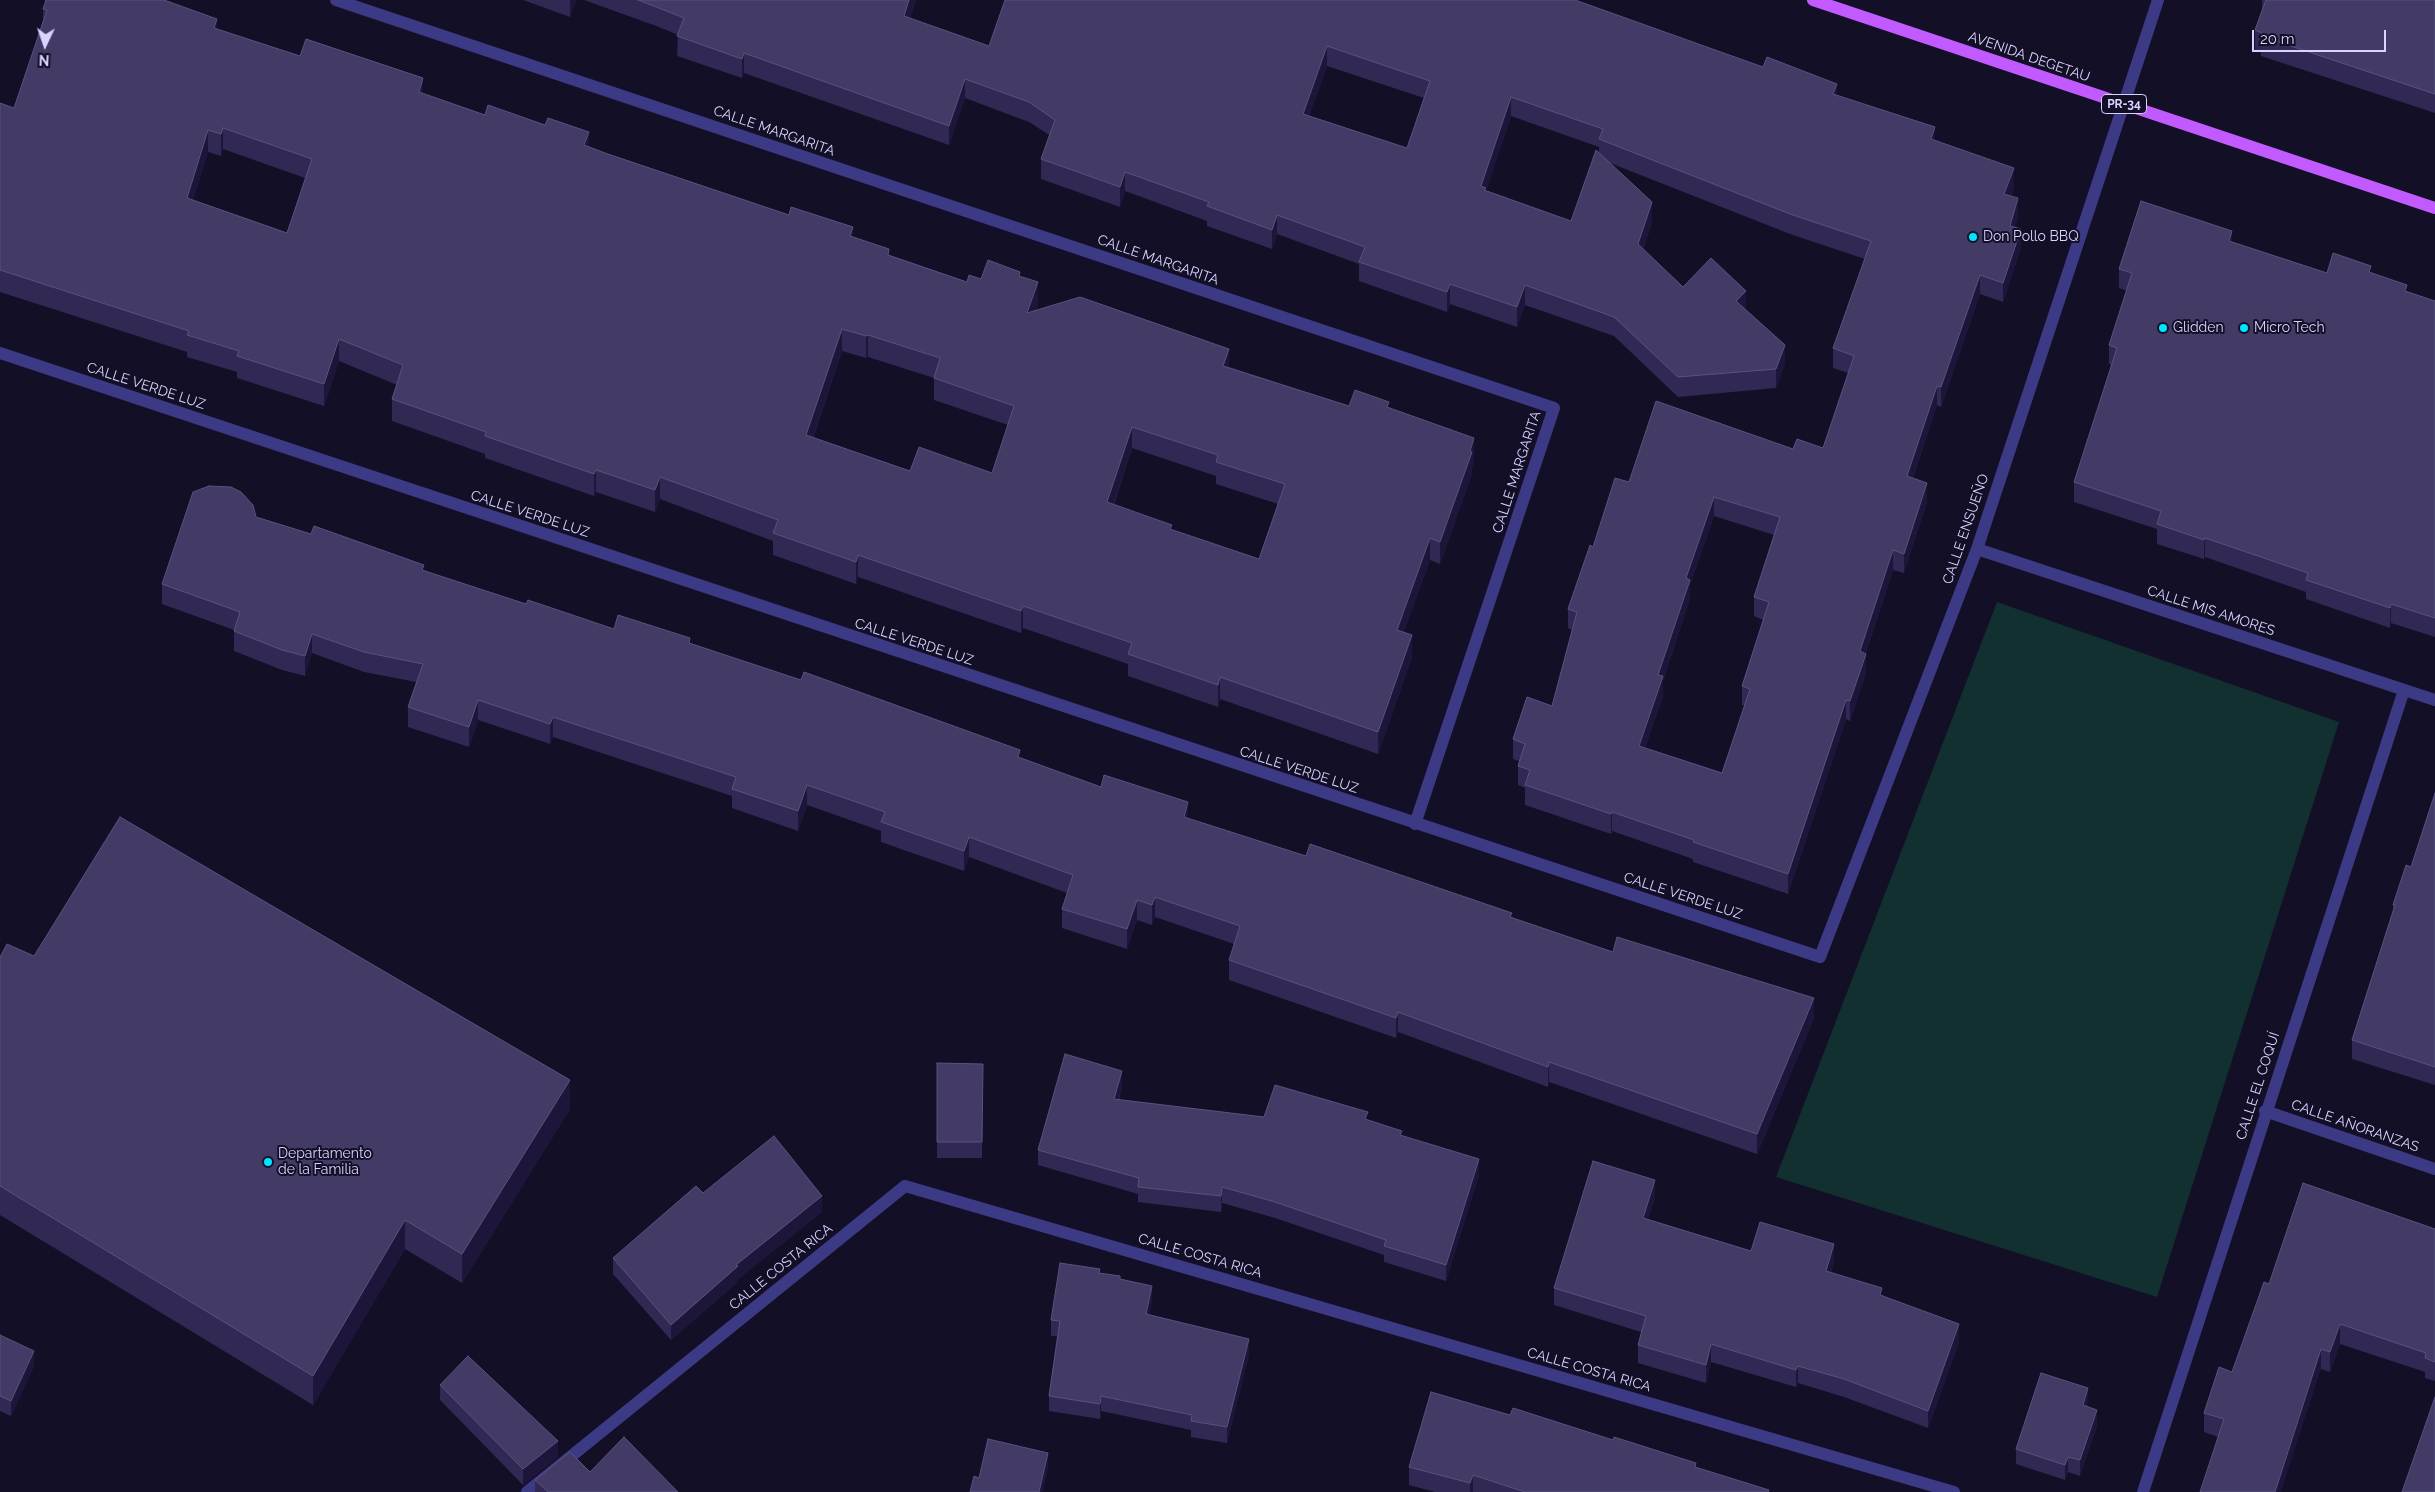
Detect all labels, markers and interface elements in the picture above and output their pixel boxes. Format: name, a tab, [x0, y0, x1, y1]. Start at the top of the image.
north arrow	[20, 20, 70, 70]
scale bar	[2255, 20, 2389, 52]
street label: AVENIDA DEGETAU	[1966, 28, 2092, 86]
text: 20 m	[2260, 30, 2295, 48]
text: N	[38, 52, 50, 68]
road number: PR-34	[2102, 95, 2146, 114]
street label: CALLE MARGARITA	[711, 102, 837, 160]
place label: Don Pollo BBQ	[1983, 229, 2079, 245]
street label: CALLE MARGARITA	[1095, 231, 1221, 289]
marker: Don Pollo BBQ	[1967, 231, 1979, 243]
place label: Glidden	[2173, 320, 2224, 336]
place label: Micro Tech	[2254, 320, 2325, 336]
marker: Glidden	[2157, 322, 2169, 334]
marker: Micro Tech	[2238, 322, 2250, 334]
street label: CALLE VERDE LUZ	[85, 359, 207, 413]
street label: CALLE MARGARITA	[1489, 409, 1545, 535]
street label: CALLE ENSUEÑO	[1939, 472, 1993, 586]
street label: CALLE VERDE LUZ	[469, 487, 591, 541]
street label: CALLE MIS AMORES	[2145, 582, 2277, 640]
street label: CALLE VERDE LUZ	[853, 615, 975, 669]
street label: CALLE VERDE LUZ	[1238, 743, 1360, 797]
street label: CALLE VERDE LUZ	[1622, 869, 1744, 923]
street label: CALLE EL COQUÍ	[2233, 1030, 2283, 1142]
street label: CALLE AÑORANZAS	[2289, 1096, 2421, 1156]
place label: Departamento de la Familia	[278, 1146, 372, 1178]
marker: Departamento de la Familia	[262, 1156, 274, 1168]
street label: CALLE COSTA RICA	[726, 1220, 836, 1314]
street label: CALLE COSTA RICA	[1136, 1230, 1264, 1282]
street label: CALLE COSTA RICA	[1525, 1344, 1653, 1396]

